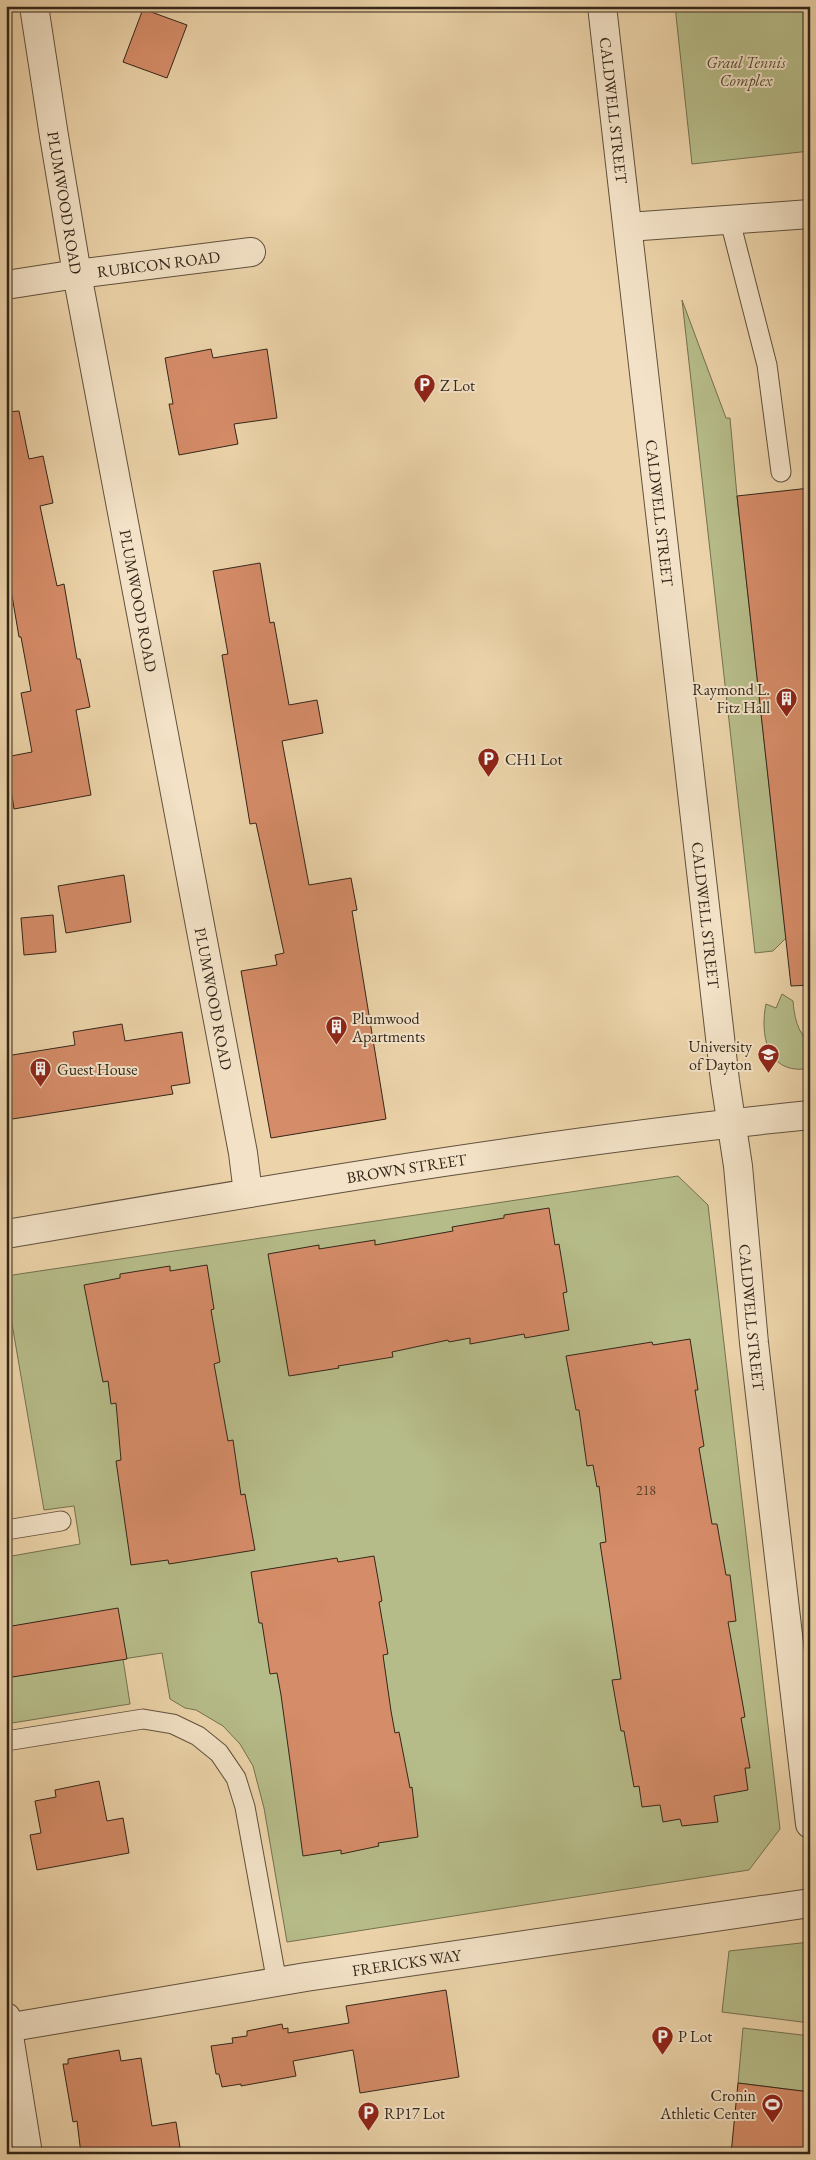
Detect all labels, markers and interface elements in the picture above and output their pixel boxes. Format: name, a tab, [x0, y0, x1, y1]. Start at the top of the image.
street label: CALDWELL STREET	[595, 36, 633, 185]
park label: Graul Tennis Complex	[706, 52, 786, 91]
street label: PLUMWOOD ROAD	[43, 130, 87, 276]
street label: RUBICON ROAD	[96, 246, 221, 282]
parking icon: Z Lot	[412, 373, 436, 404]
place label: Z Lot	[440, 375, 475, 396]
street label: CALDWELL STREET	[641, 438, 679, 587]
street label: PLUMWOOD ROAD	[115, 528, 162, 674]
place label: Raymond L. Fitz Hall	[692, 679, 770, 718]
building icon: Raymond L. Fitz Hall	[774, 686, 798, 717]
parking icon: CH1 Lot	[477, 747, 501, 778]
place label: CH1 Lot	[505, 749, 563, 770]
street label: CALDWELL STREET	[687, 841, 725, 990]
street label: PLUMWOOD ROAD	[190, 926, 238, 1072]
place label: Plumwood Apartments	[351, 1008, 425, 1047]
building icon: Plumwood Apartments	[324, 1015, 348, 1046]
place label: University of Dayton	[689, 1036, 753, 1075]
school or university icon: University of Dayton	[756, 1043, 780, 1074]
building icon: Guest House	[29, 1057, 53, 1088]
place label: Guest House	[57, 1059, 137, 1080]
street label: BROWN STREET	[345, 1148, 468, 1188]
street label: CALDWELL STREET	[735, 1243, 770, 1392]
house number: 218	[636, 1481, 656, 1499]
street label: FRERICKS WAY	[351, 1944, 463, 1981]
parking icon: P Lot	[650, 2024, 674, 2055]
place label: P Lot	[678, 2026, 712, 2047]
place label: Cronin Athletic Center	[659, 2085, 757, 2124]
sports icon: Cronin Athletic Center	[760, 2092, 784, 2123]
parking icon: RP17 Lot	[356, 2101, 380, 2132]
place label: RP17 Lot	[384, 2103, 445, 2124]

